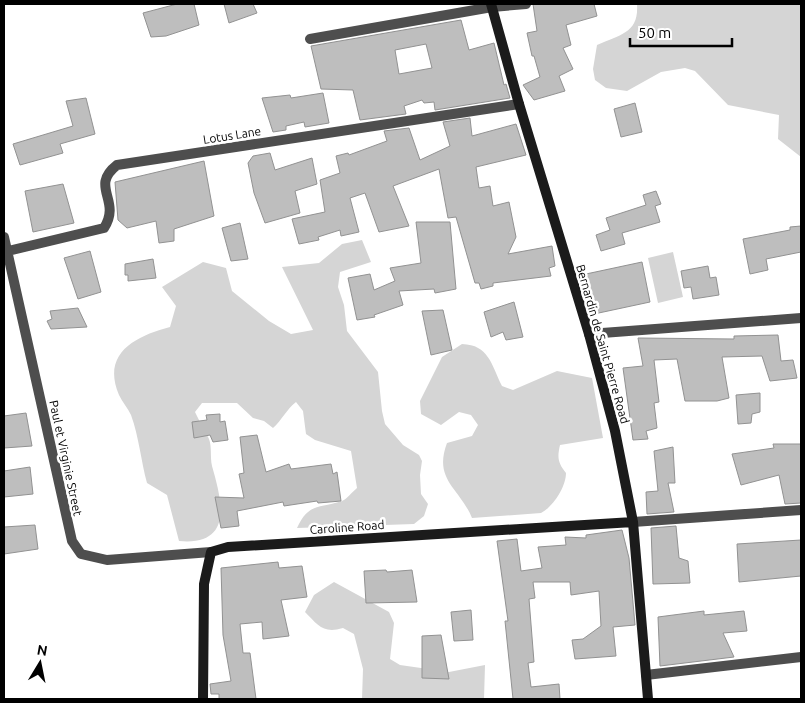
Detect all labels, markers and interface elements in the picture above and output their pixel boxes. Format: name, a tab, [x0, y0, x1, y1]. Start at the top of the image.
scale bar	[630, 15, 732, 47]
text: 50 m	[638, 24, 671, 41]
street label: Lotus Lane	[202, 124, 262, 146]
street label: Bernardin de Saint Pierre Road	[574, 263, 632, 425]
street label: Paul et Virginie Street	[47, 399, 85, 517]
street label: Caroline Road	[309, 518, 385, 536]
north arrow	[15, 638, 65, 688]
text: N	[36, 641, 49, 659]

